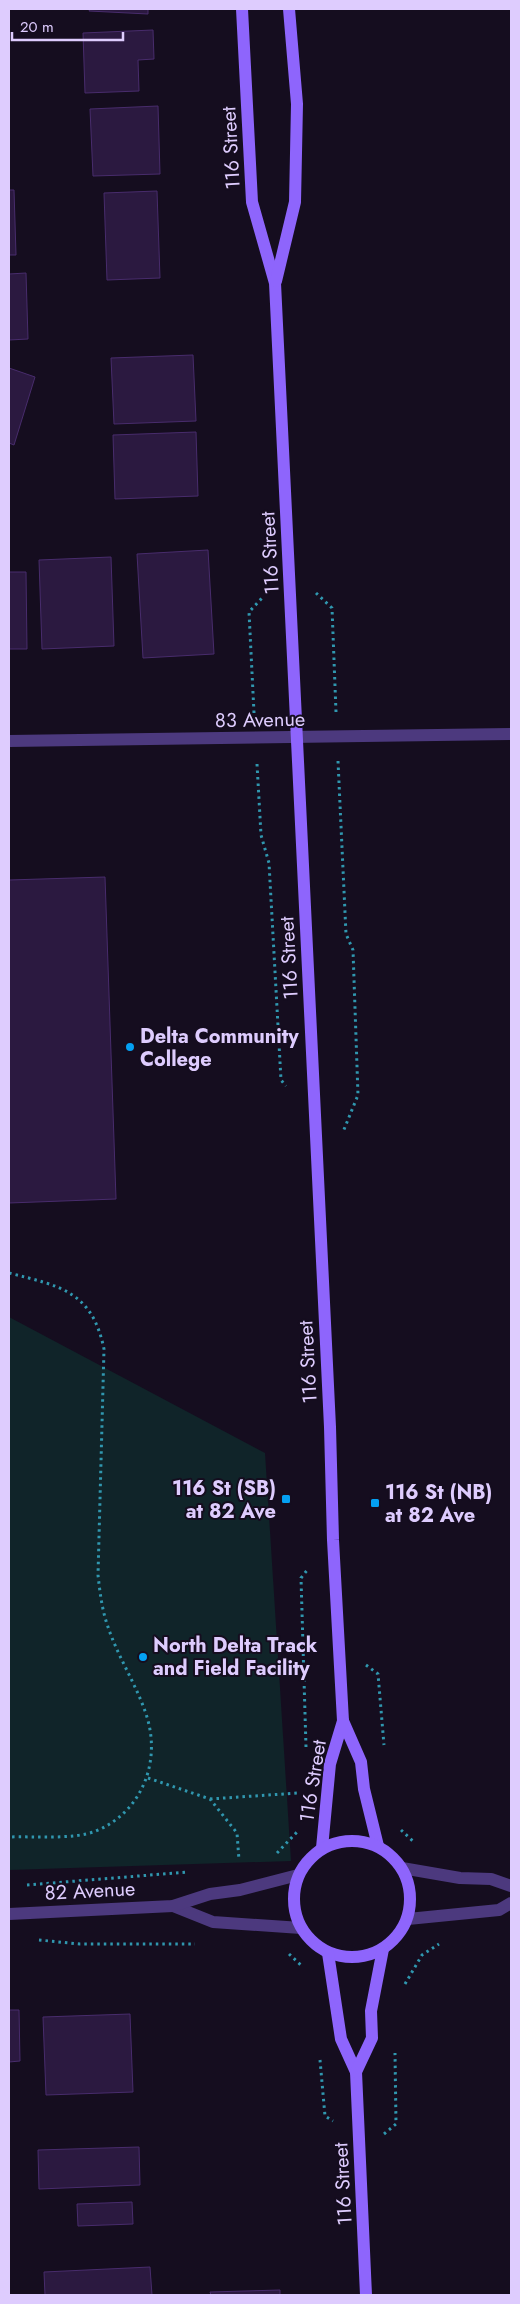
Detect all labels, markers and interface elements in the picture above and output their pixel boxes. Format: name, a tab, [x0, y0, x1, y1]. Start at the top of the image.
scale bar	[12, 10, 124, 42]
text: 20 m	[20, 16, 54, 38]
street label: 116 Street	[214, 105, 248, 190]
street label: 116 Street	[253, 510, 287, 595]
street label: 83 Avenue	[215, 705, 305, 735]
street label: 116 Street	[272, 915, 306, 1000]
place label: Delta Community College	[140, 1022, 299, 1074]
marker: Delta Community College	[124, 1041, 136, 1053]
street label: 116 Street	[291, 1319, 325, 1404]
place label: 116 St (SB) at 82 Ave	[172, 1474, 276, 1526]
place label: 116 St (NB) at 82 Ave	[385, 1478, 492, 1530]
marker: 116 St (SB) at 82 Ave	[280, 1493, 292, 1505]
marker: 116 St (NB) at 82 Ave	[369, 1497, 381, 1509]
place label: North Delta Track and Field Facility	[153, 1631, 318, 1683]
marker: North Delta Track and Field Facility	[137, 1651, 149, 1663]
street label: 116 Street	[292, 1737, 334, 1824]
street label: 82 Avenue	[44, 1874, 136, 1908]
street label: 116 Street	[326, 2141, 360, 2226]

